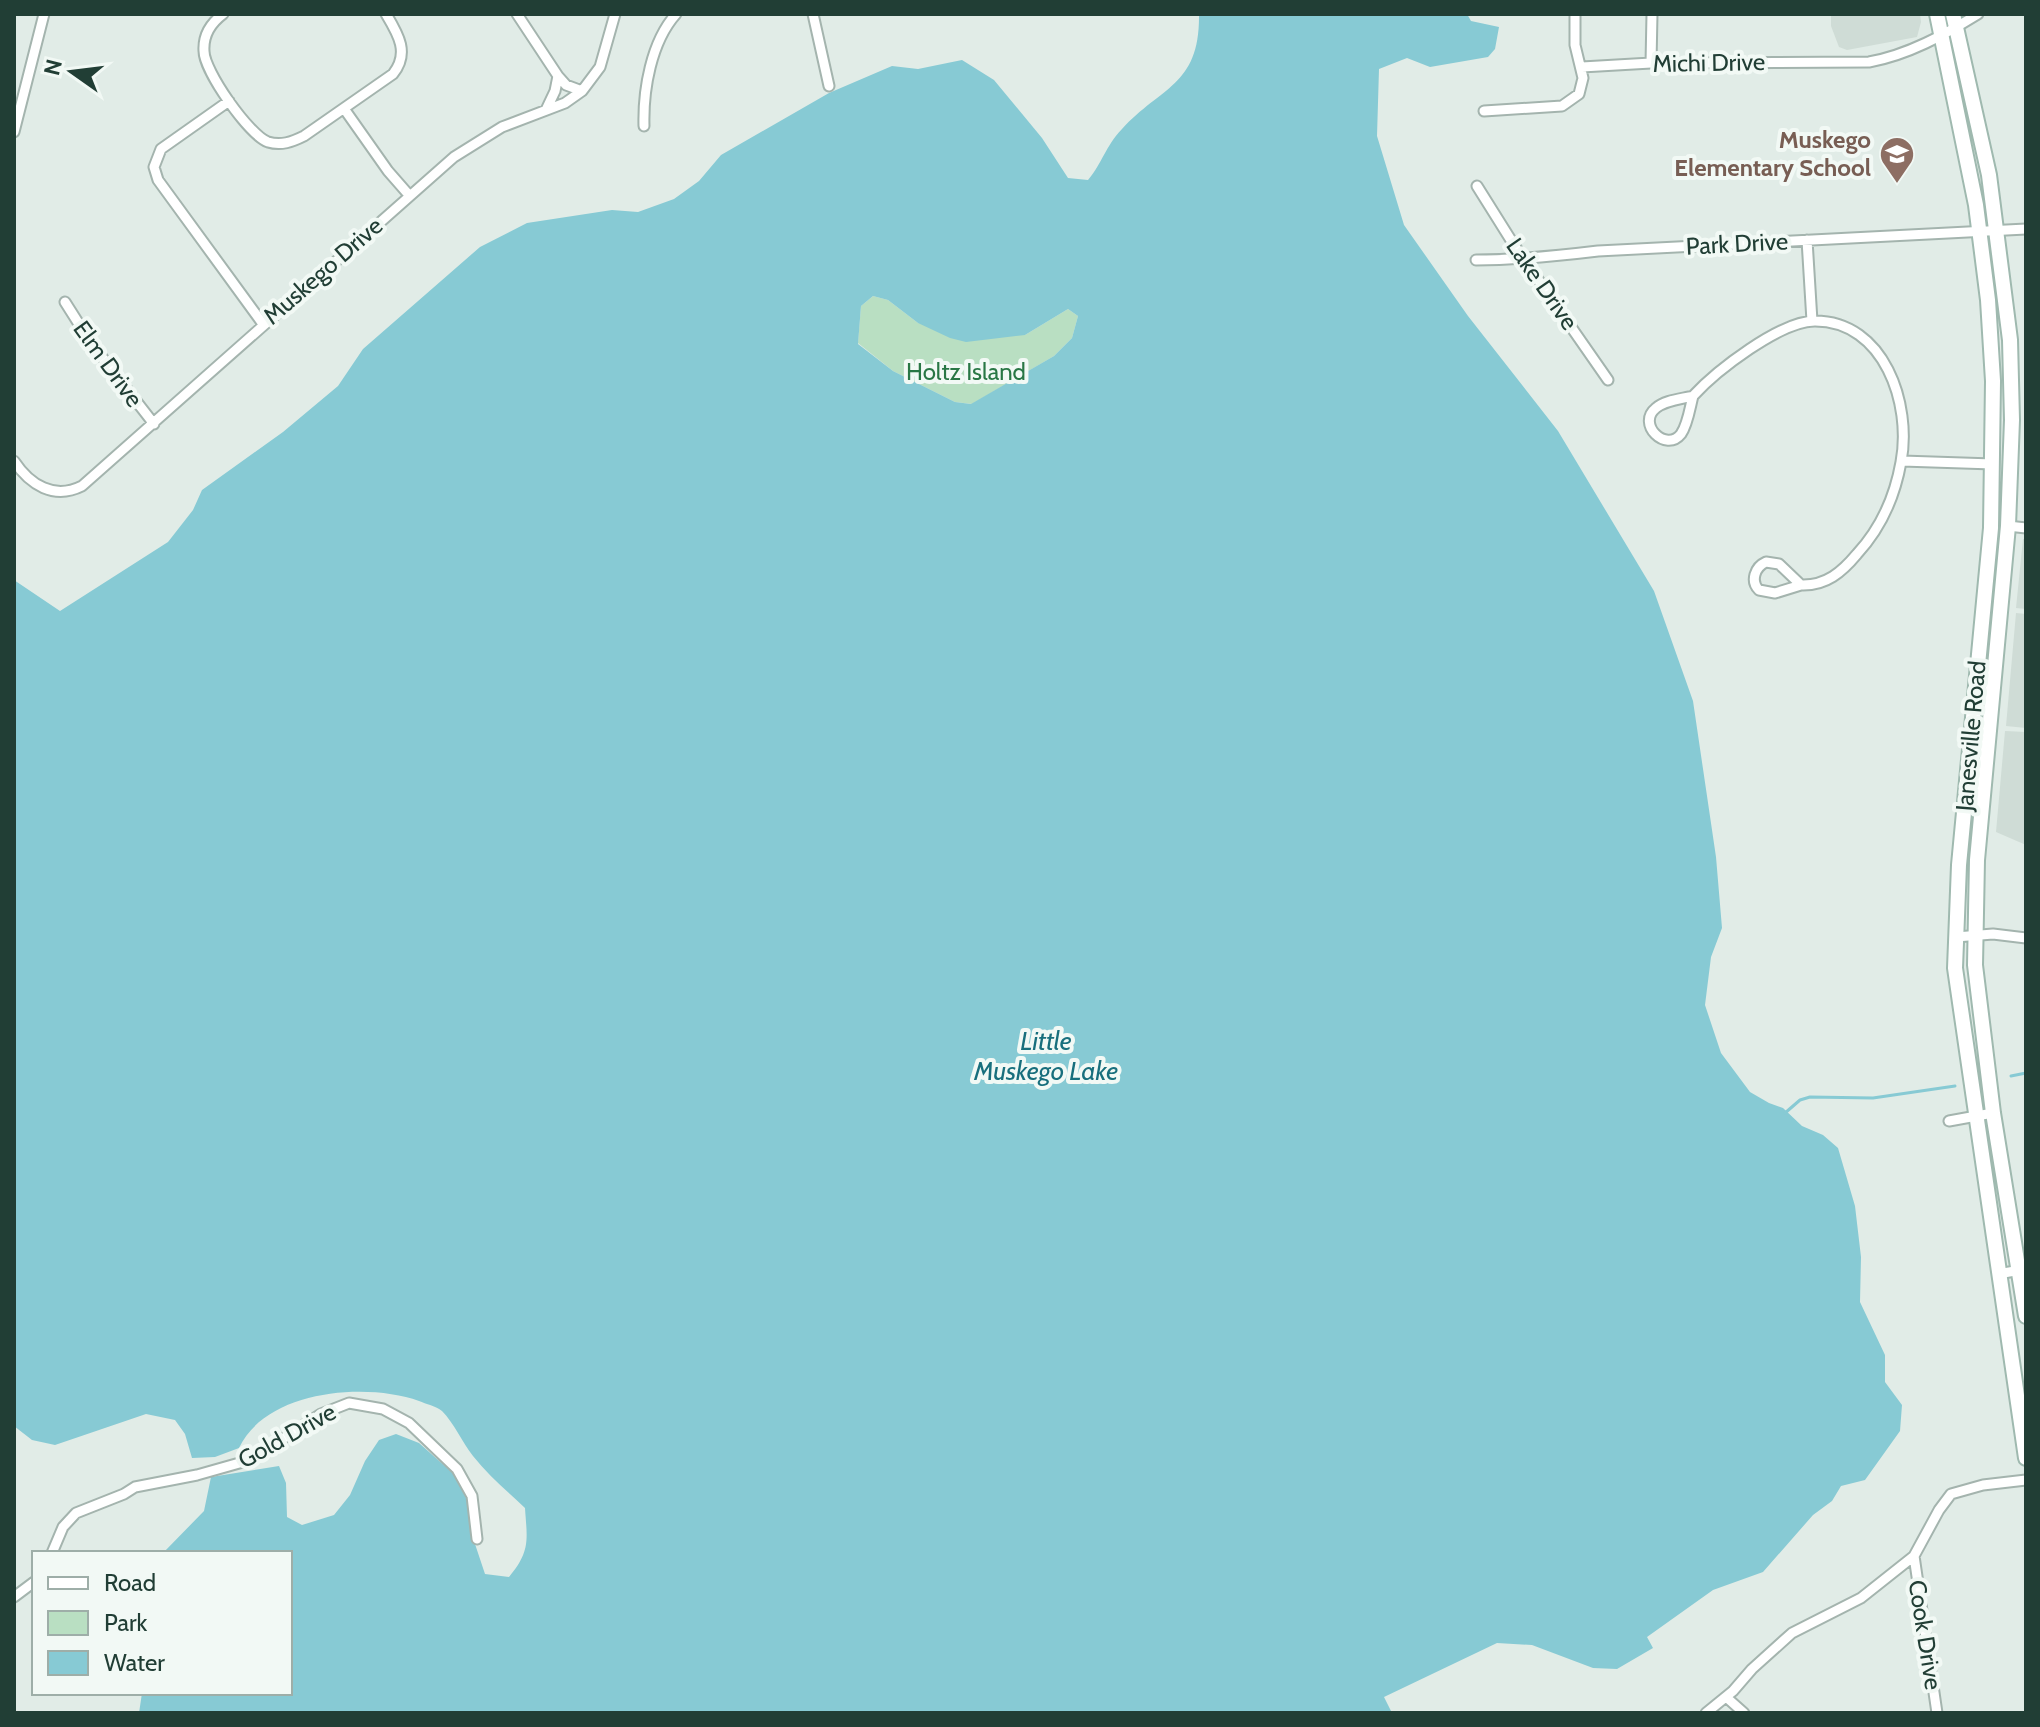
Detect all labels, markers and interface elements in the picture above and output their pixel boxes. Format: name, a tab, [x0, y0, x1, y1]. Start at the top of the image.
north arrow	[32, 32, 112, 112]
street label: Michi Drive	[1652, 47, 1766, 78]
text: N	[38, 56, 68, 78]
place label: Muskego Elementary School	[1674, 125, 1871, 182]
school or university icon: Muskego Elementary School	[1878, 135, 1916, 185]
street label: Muskego Drive	[257, 211, 388, 330]
street label: Park Drive	[1685, 226, 1789, 261]
street label: Lake Drive	[1500, 232, 1584, 335]
street label: Elm Drive	[68, 315, 149, 412]
park label: Holtz Island	[906, 357, 1026, 386]
street label: Janesville Road	[1949, 660, 1992, 813]
water label: Little Muskego Lake	[973, 1025, 1118, 1087]
street label: Gold Drive	[233, 1397, 341, 1474]
legend	[32, 1551, 292, 1695]
text: Road	[104, 1568, 156, 1597]
street label: Cook Drive	[1903, 1578, 1948, 1692]
text: Park	[104, 1608, 147, 1637]
text: Water	[104, 1648, 165, 1677]

